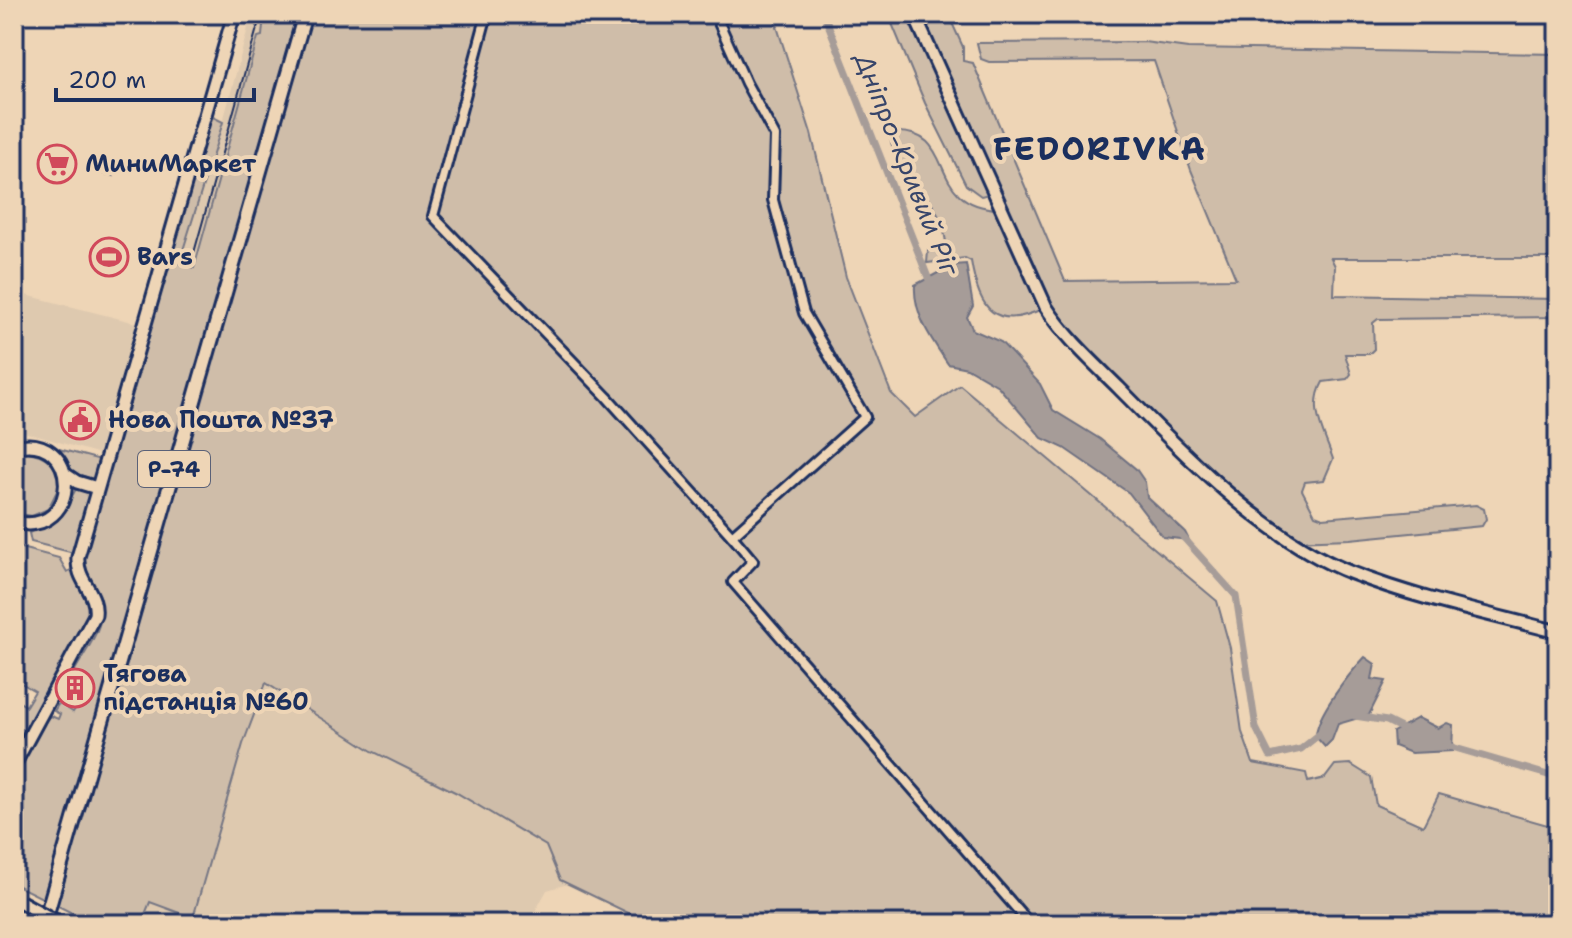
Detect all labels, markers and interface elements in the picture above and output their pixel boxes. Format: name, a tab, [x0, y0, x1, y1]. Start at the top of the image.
water label: Дніпро-Кривий Ріг	[846, 46, 968, 281]
scale bar	[56, 52, 254, 102]
text: 200 m	[68, 64, 146, 96]
district label: FEDORIVKA	[993, 127, 1207, 170]
supermarket icon: МиниМаркет	[36, 143, 78, 185]
place label: МиниМаркет	[85, 148, 257, 180]
sports icon: Bars	[88, 236, 130, 278]
place label: Bars	[137, 241, 193, 273]
public building icon: Нова Пошта №37	[59, 399, 101, 441]
place label: Нова Пошта №37	[108, 404, 334, 436]
road number: Р-74	[138, 451, 210, 487]
place label: Тягова підстанція №60	[103, 658, 309, 718]
building icon: Тягова підстанція №60	[54, 667, 96, 709]

